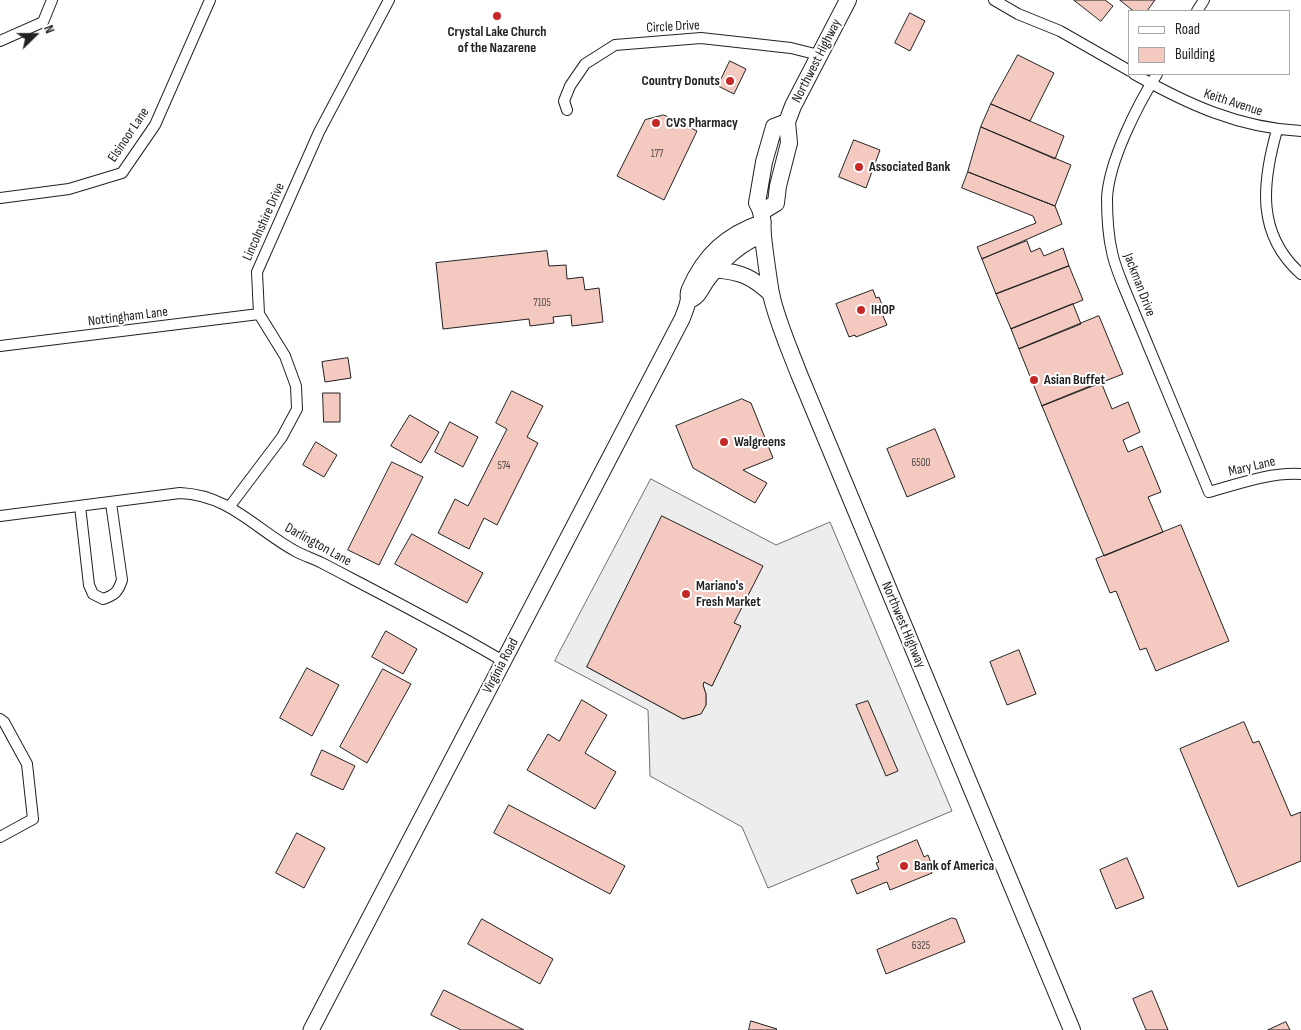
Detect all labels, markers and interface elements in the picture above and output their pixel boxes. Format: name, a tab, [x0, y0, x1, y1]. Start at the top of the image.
north arrow	[10, 10, 60, 60]
marker: Crystal Lake Church of the Nazarene	[491, 10, 503, 22]
legend	[1128, 10, 1291, 75]
street label: Northwest Highway	[789, 16, 845, 106]
street label: Circle Drive	[646, 17, 700, 37]
text: Road	[1175, 20, 1200, 39]
text: N	[40, 23, 59, 36]
place label: Crystal Lake Church of the Nazarene	[447, 24, 547, 56]
text: Building	[1175, 45, 1215, 64]
place label: Country Donuts	[642, 73, 720, 89]
marker: Country Donuts	[724, 75, 736, 87]
street label: Keith Avenue	[1201, 86, 1265, 120]
street label: Elsinoor Lane	[105, 105, 153, 165]
place label: CVS Pharmacy	[666, 115, 738, 131]
marker: CVS Pharmacy	[650, 117, 662, 129]
house number: 177	[651, 147, 663, 161]
place label: Associated Bank	[869, 159, 950, 175]
marker: Associated Bank	[853, 161, 865, 173]
street label: Lincolnshire Drive	[239, 180, 289, 264]
street label: Jackman Drive	[1119, 251, 1159, 319]
house number: 7105	[533, 296, 551, 310]
place label: IHOP	[871, 302, 895, 318]
street label: Nottingham Lane	[87, 304, 169, 330]
marker: IHOP	[855, 304, 867, 316]
place label: Asian Buffet	[1044, 372, 1105, 388]
marker: Asian Buffet	[1028, 374, 1040, 386]
place label: Walgreens	[734, 434, 786, 450]
marker: Walgreens	[718, 436, 730, 448]
street label: Mary Lane	[1227, 453, 1277, 481]
house number: 6500	[911, 456, 931, 470]
house number: 574	[498, 459, 510, 473]
street label: Darlington Lane	[282, 520, 354, 570]
place label: Mariano's Fresh Market	[696, 578, 761, 610]
street label: Northwest Highway	[877, 579, 929, 671]
marker: Mariano's Fresh Market	[680, 588, 692, 600]
street label: Virginia Road	[479, 635, 523, 697]
place label: Bank of America	[914, 858, 994, 874]
marker: Bank of America	[898, 860, 910, 872]
house number: 6325	[912, 939, 930, 953]

